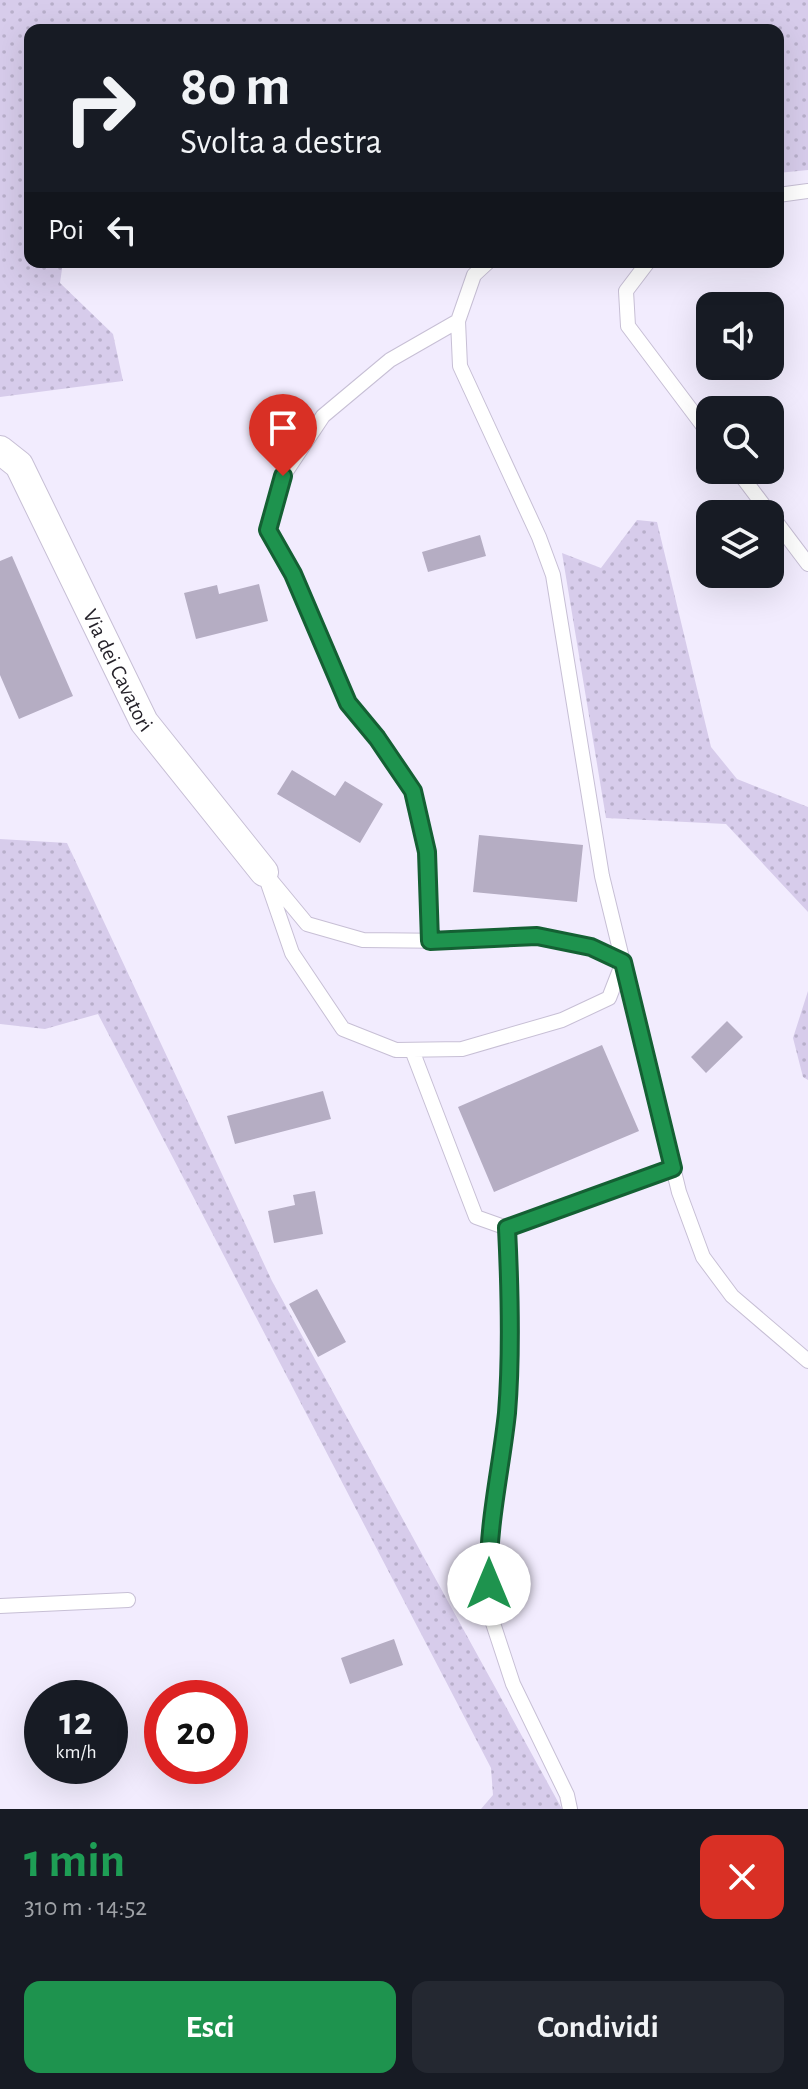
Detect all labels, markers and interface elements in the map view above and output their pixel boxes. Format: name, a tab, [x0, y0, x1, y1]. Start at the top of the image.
icon: right	[48, 56, 152, 160]
text: 80 m	[180, 59, 290, 115]
text: Svolta a destra	[180, 124, 382, 160]
icon: left	[100, 208, 144, 252]
text: Poi	[48, 215, 84, 245]
map controls	[696, 292, 784, 588]
button: sound	[696, 292, 784, 380]
pin	[249, 394, 317, 476]
button: search	[696, 396, 784, 484]
icon: arrive	[261, 406, 305, 450]
button: layers	[696, 500, 784, 588]
street label: Via dei Cavatori	[79, 606, 157, 736]
position arrow	[447, 1542, 531, 1626]
speed limit sign: 20	[144, 1680, 248, 1784]
text: 12	[59, 1702, 93, 1742]
text: km/h	[55, 1742, 97, 1762]
button: close	[700, 1835, 784, 1919]
text: 1 min	[24, 1838, 125, 1886]
text: 310 m · 14:52	[24, 1894, 147, 1920]
button: Esci	[24, 1981, 396, 2073]
button: Condividi	[412, 1981, 784, 2073]

